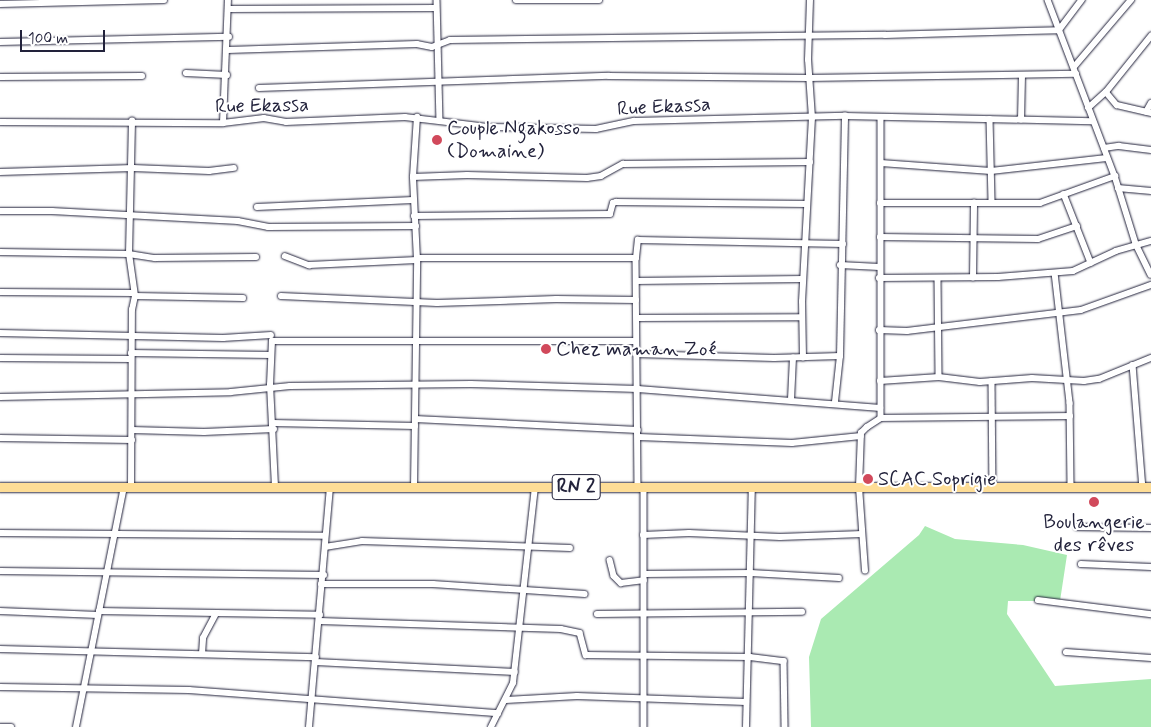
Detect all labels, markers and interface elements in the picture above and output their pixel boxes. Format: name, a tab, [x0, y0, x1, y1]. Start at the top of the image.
scale bar	[22, 20, 108, 52]
text: 100 m	[28, 29, 68, 49]
street label: Rue Ekassa	[214, 93, 310, 119]
street label: Rue Ekassa	[616, 93, 712, 121]
place label: Couple Ngakosso (Domaine)	[447, 116, 580, 163]
marker: Couple Ngakosso (Domaine)	[431, 134, 443, 146]
place label: Chez maman Zoé	[556, 337, 715, 361]
marker: Chez maman Zoé	[540, 343, 552, 355]
place label: SCAC Soprigie	[878, 467, 998, 491]
road number: RN 2	[551, 471, 601, 504]
marker: SCAC Soprigie	[862, 473, 874, 485]
marker: Boulangerie des rêves	[1088, 496, 1100, 508]
place label: Boulangerie des rêves	[1043, 510, 1145, 557]

